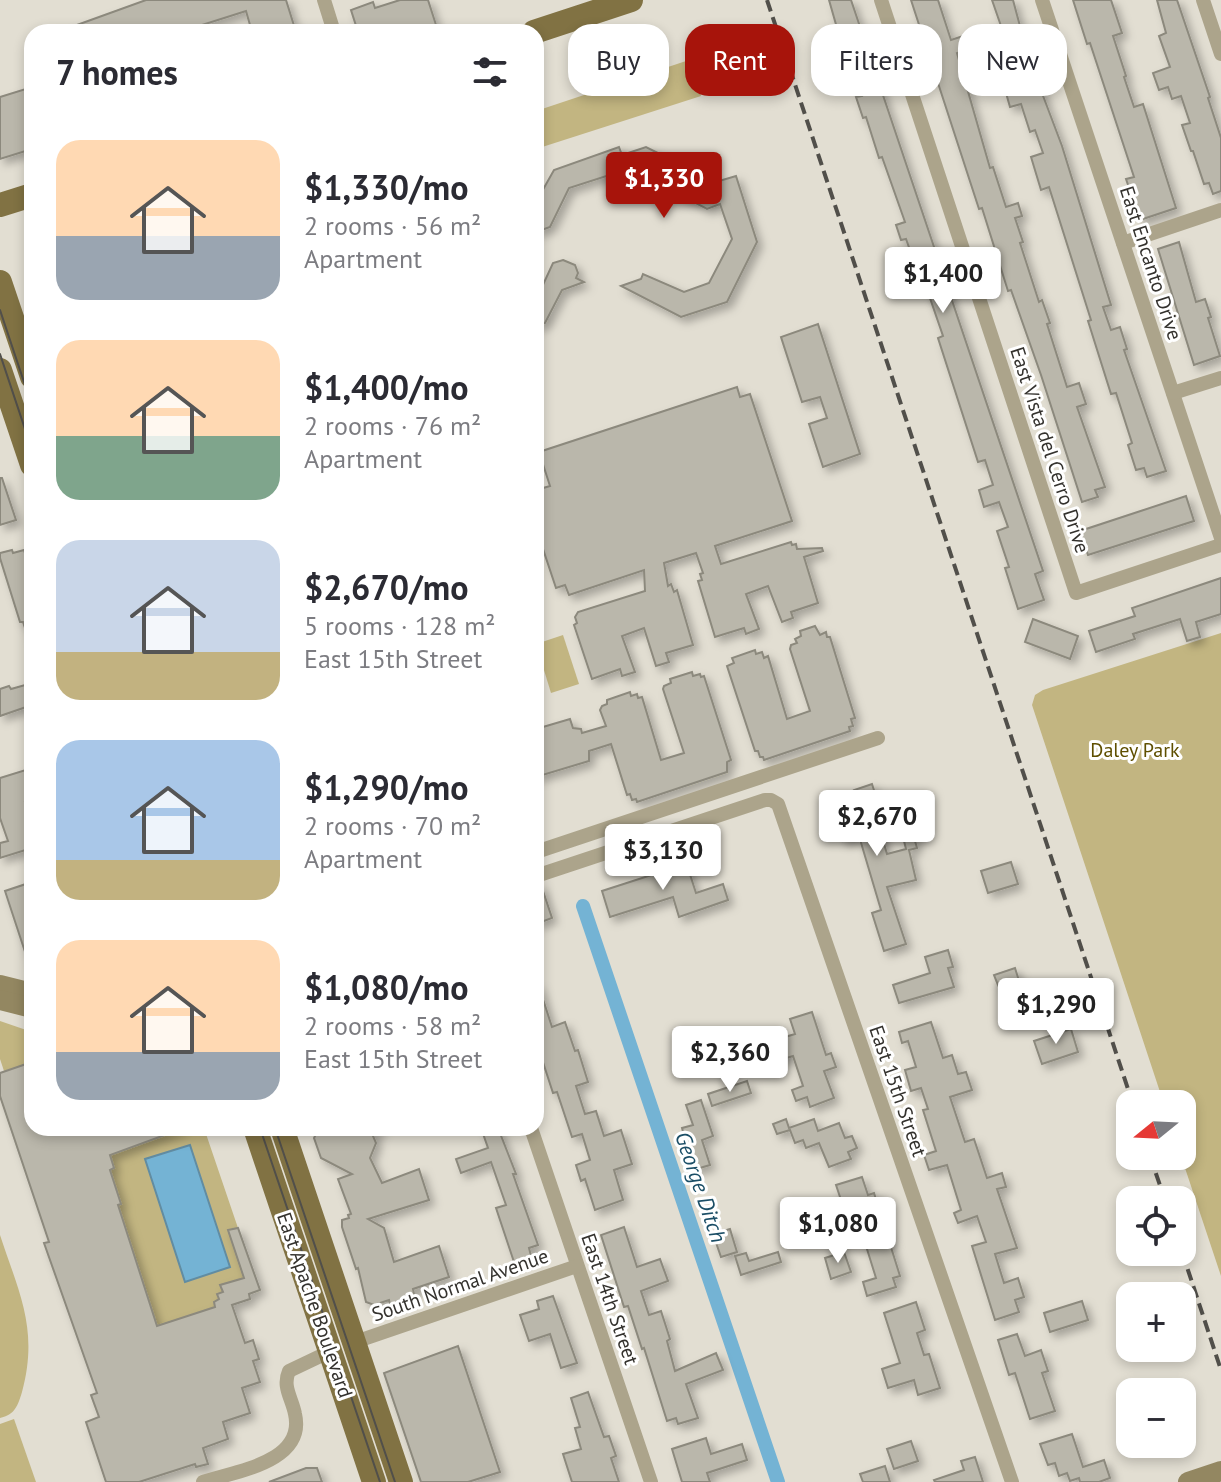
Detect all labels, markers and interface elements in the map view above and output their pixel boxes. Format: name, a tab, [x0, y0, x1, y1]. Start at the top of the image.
chip: Buy	[568, 24, 669, 96]
chip: Rent	[685, 24, 795, 96]
chip: Filters	[811, 24, 942, 96]
chip: New	[958, 24, 1067, 96]
text: 7 homes	[56, 50, 178, 94]
icon: filters	[468, 50, 512, 94]
pin: $1,330	[599, 152, 729, 220]
text: $1,330	[624, 161, 704, 194]
text: $1,330/mo	[304, 165, 468, 209]
icon: home	[120, 172, 216, 268]
street label: East Encanto Drive	[1114, 183, 1188, 343]
text: 2 rooms · 56 m²	[304, 209, 481, 242]
text: Apartment	[304, 242, 422, 275]
pin: $1,400	[878, 247, 1008, 315]
text: $1,400	[903, 256, 983, 289]
street label: East Vista del Cerro Drive	[1004, 344, 1096, 556]
text: $1,400/mo	[304, 365, 468, 409]
icon: home	[120, 372, 216, 468]
text: 2 rooms · 76 m²	[304, 409, 481, 442]
text: Apartment	[304, 442, 422, 475]
text: $2,670/mo	[304, 565, 468, 609]
icon: home	[120, 572, 216, 668]
text: 5 rooms · 128 m²	[304, 609, 496, 642]
text: East 15th Street	[304, 642, 482, 675]
park label: Daley Park	[1090, 737, 1180, 763]
text: $1,290/mo	[304, 765, 468, 809]
icon: home	[120, 772, 216, 868]
pin: $2,670	[812, 790, 942, 858]
text: $2,670	[837, 799, 917, 832]
text: 2 rooms · 70 m²	[304, 809, 481, 842]
pin: $3,130	[598, 824, 728, 892]
text: $3,130	[623, 833, 703, 866]
text: Apartment	[304, 842, 422, 875]
text: $1,080/mo	[304, 965, 468, 1009]
icon: home	[120, 972, 216, 1068]
pin: $1,290	[991, 978, 1121, 1046]
text: $1,290	[1016, 987, 1096, 1020]
text: 2 rooms · 58 m²	[304, 1009, 481, 1042]
street label: East 15th Street	[863, 1022, 933, 1160]
pin: $2,360	[665, 1026, 795, 1094]
text: $2,360	[690, 1035, 770, 1068]
text: East 15th Street	[304, 1042, 482, 1075]
north arrow	[1116, 1090, 1196, 1170]
map controls	[1116, 1090, 1196, 1458]
water label: George Ditch	[669, 1128, 733, 1246]
button: locate	[1116, 1186, 1196, 1266]
pin: $1,080	[773, 1197, 903, 1265]
text: $1,080	[798, 1206, 878, 1239]
street label: East Apache Boulevard	[271, 1209, 359, 1401]
street label: East 14th Street	[575, 1230, 645, 1368]
street label: South Normal Avenue	[368, 1243, 552, 1327]
button: +	[1116, 1282, 1196, 1362]
button: −	[1116, 1378, 1196, 1458]

